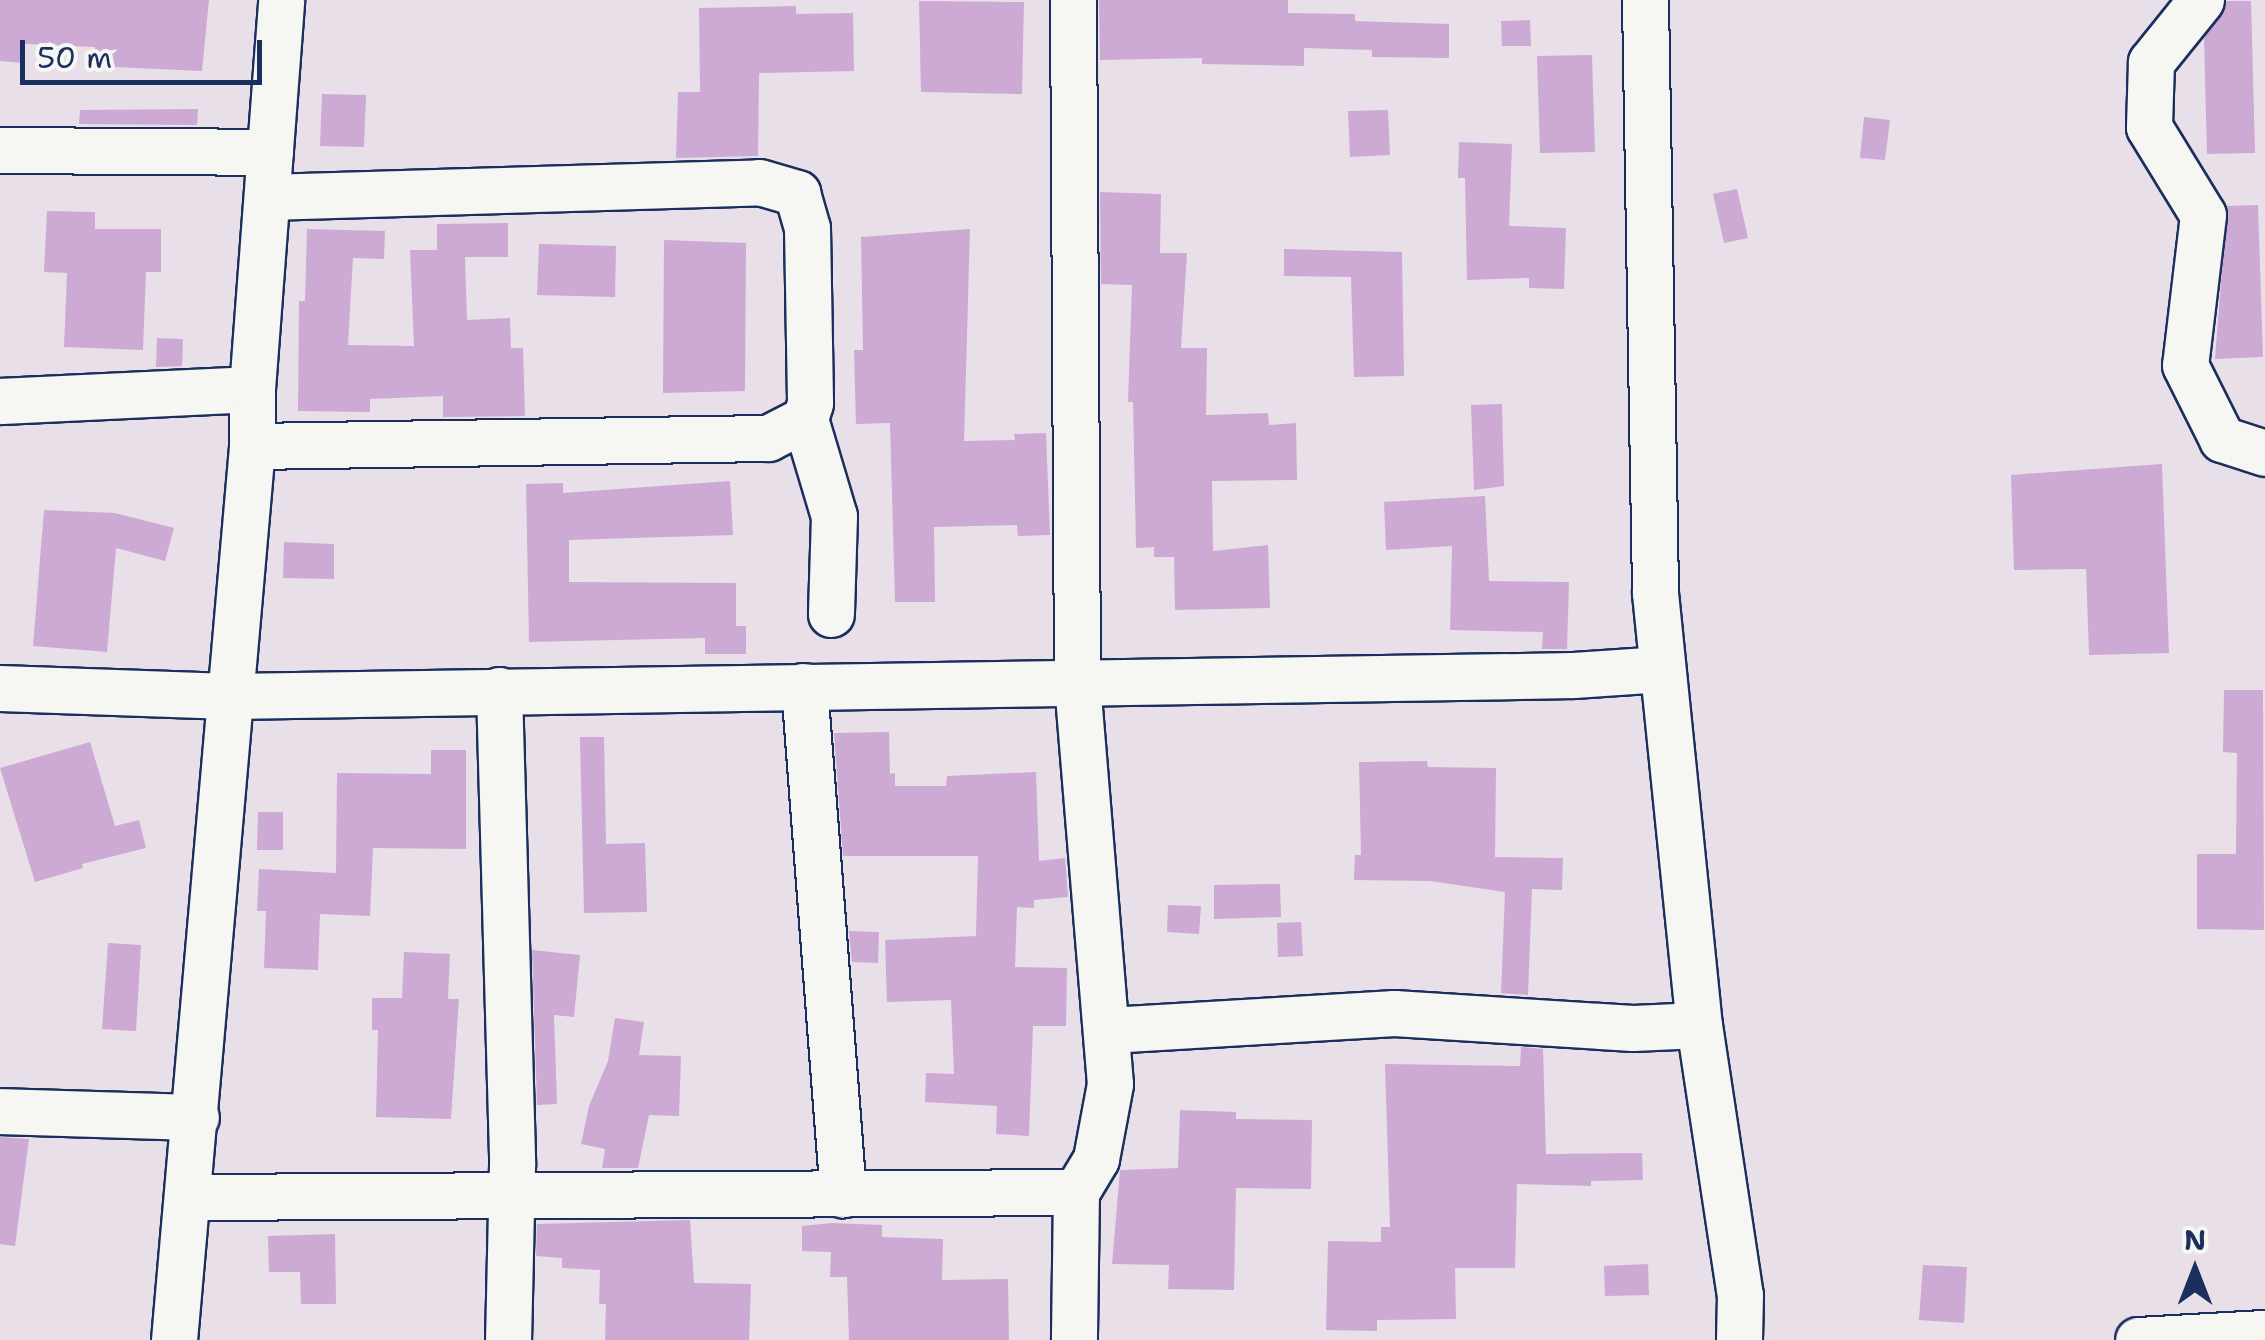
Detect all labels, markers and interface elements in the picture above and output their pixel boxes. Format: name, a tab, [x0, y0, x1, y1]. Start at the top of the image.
scale bar	[25, 20, 268, 82]
text: 50 m	[37, 37, 112, 78]
north arrow	[2145, 1220, 2245, 1320]
text: N	[2184, 1221, 2206, 1259]

